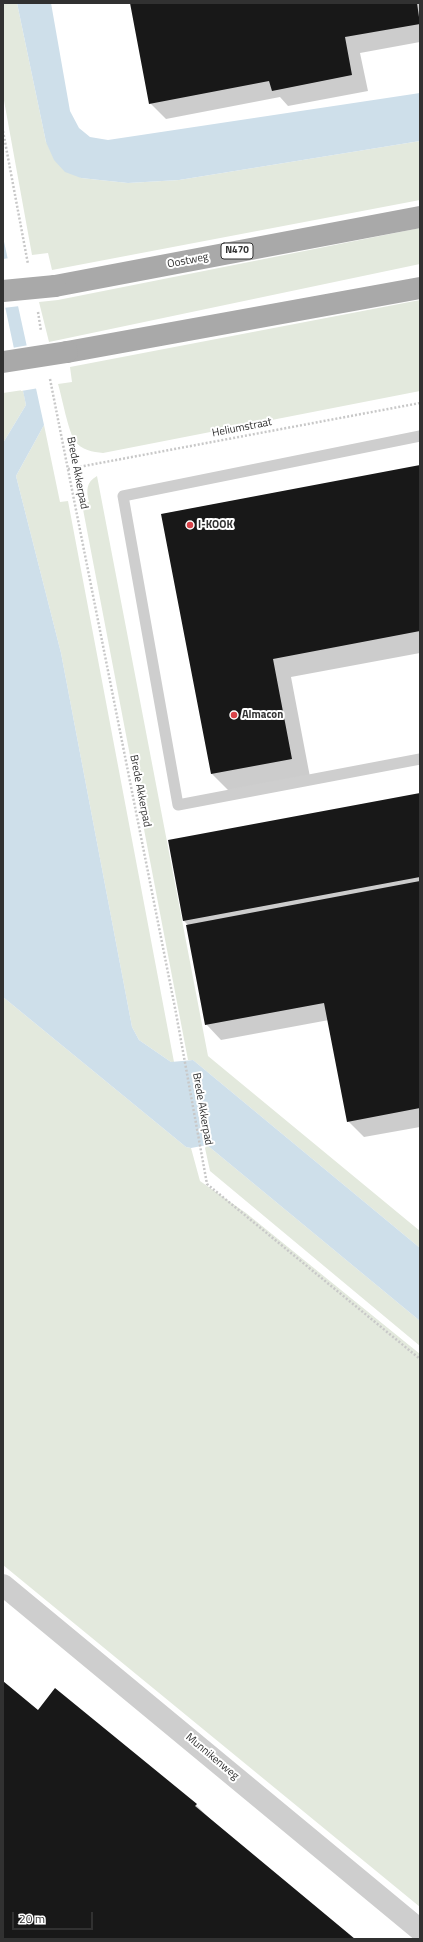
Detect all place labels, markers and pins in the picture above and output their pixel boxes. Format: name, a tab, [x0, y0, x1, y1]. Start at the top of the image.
place label: I-KOOK	[198, 518, 233, 532]
marker: I-KOOK	[185, 520, 195, 530]
place label: Almacon	[242, 708, 283, 722]
marker: Almacon	[229, 710, 239, 720]

